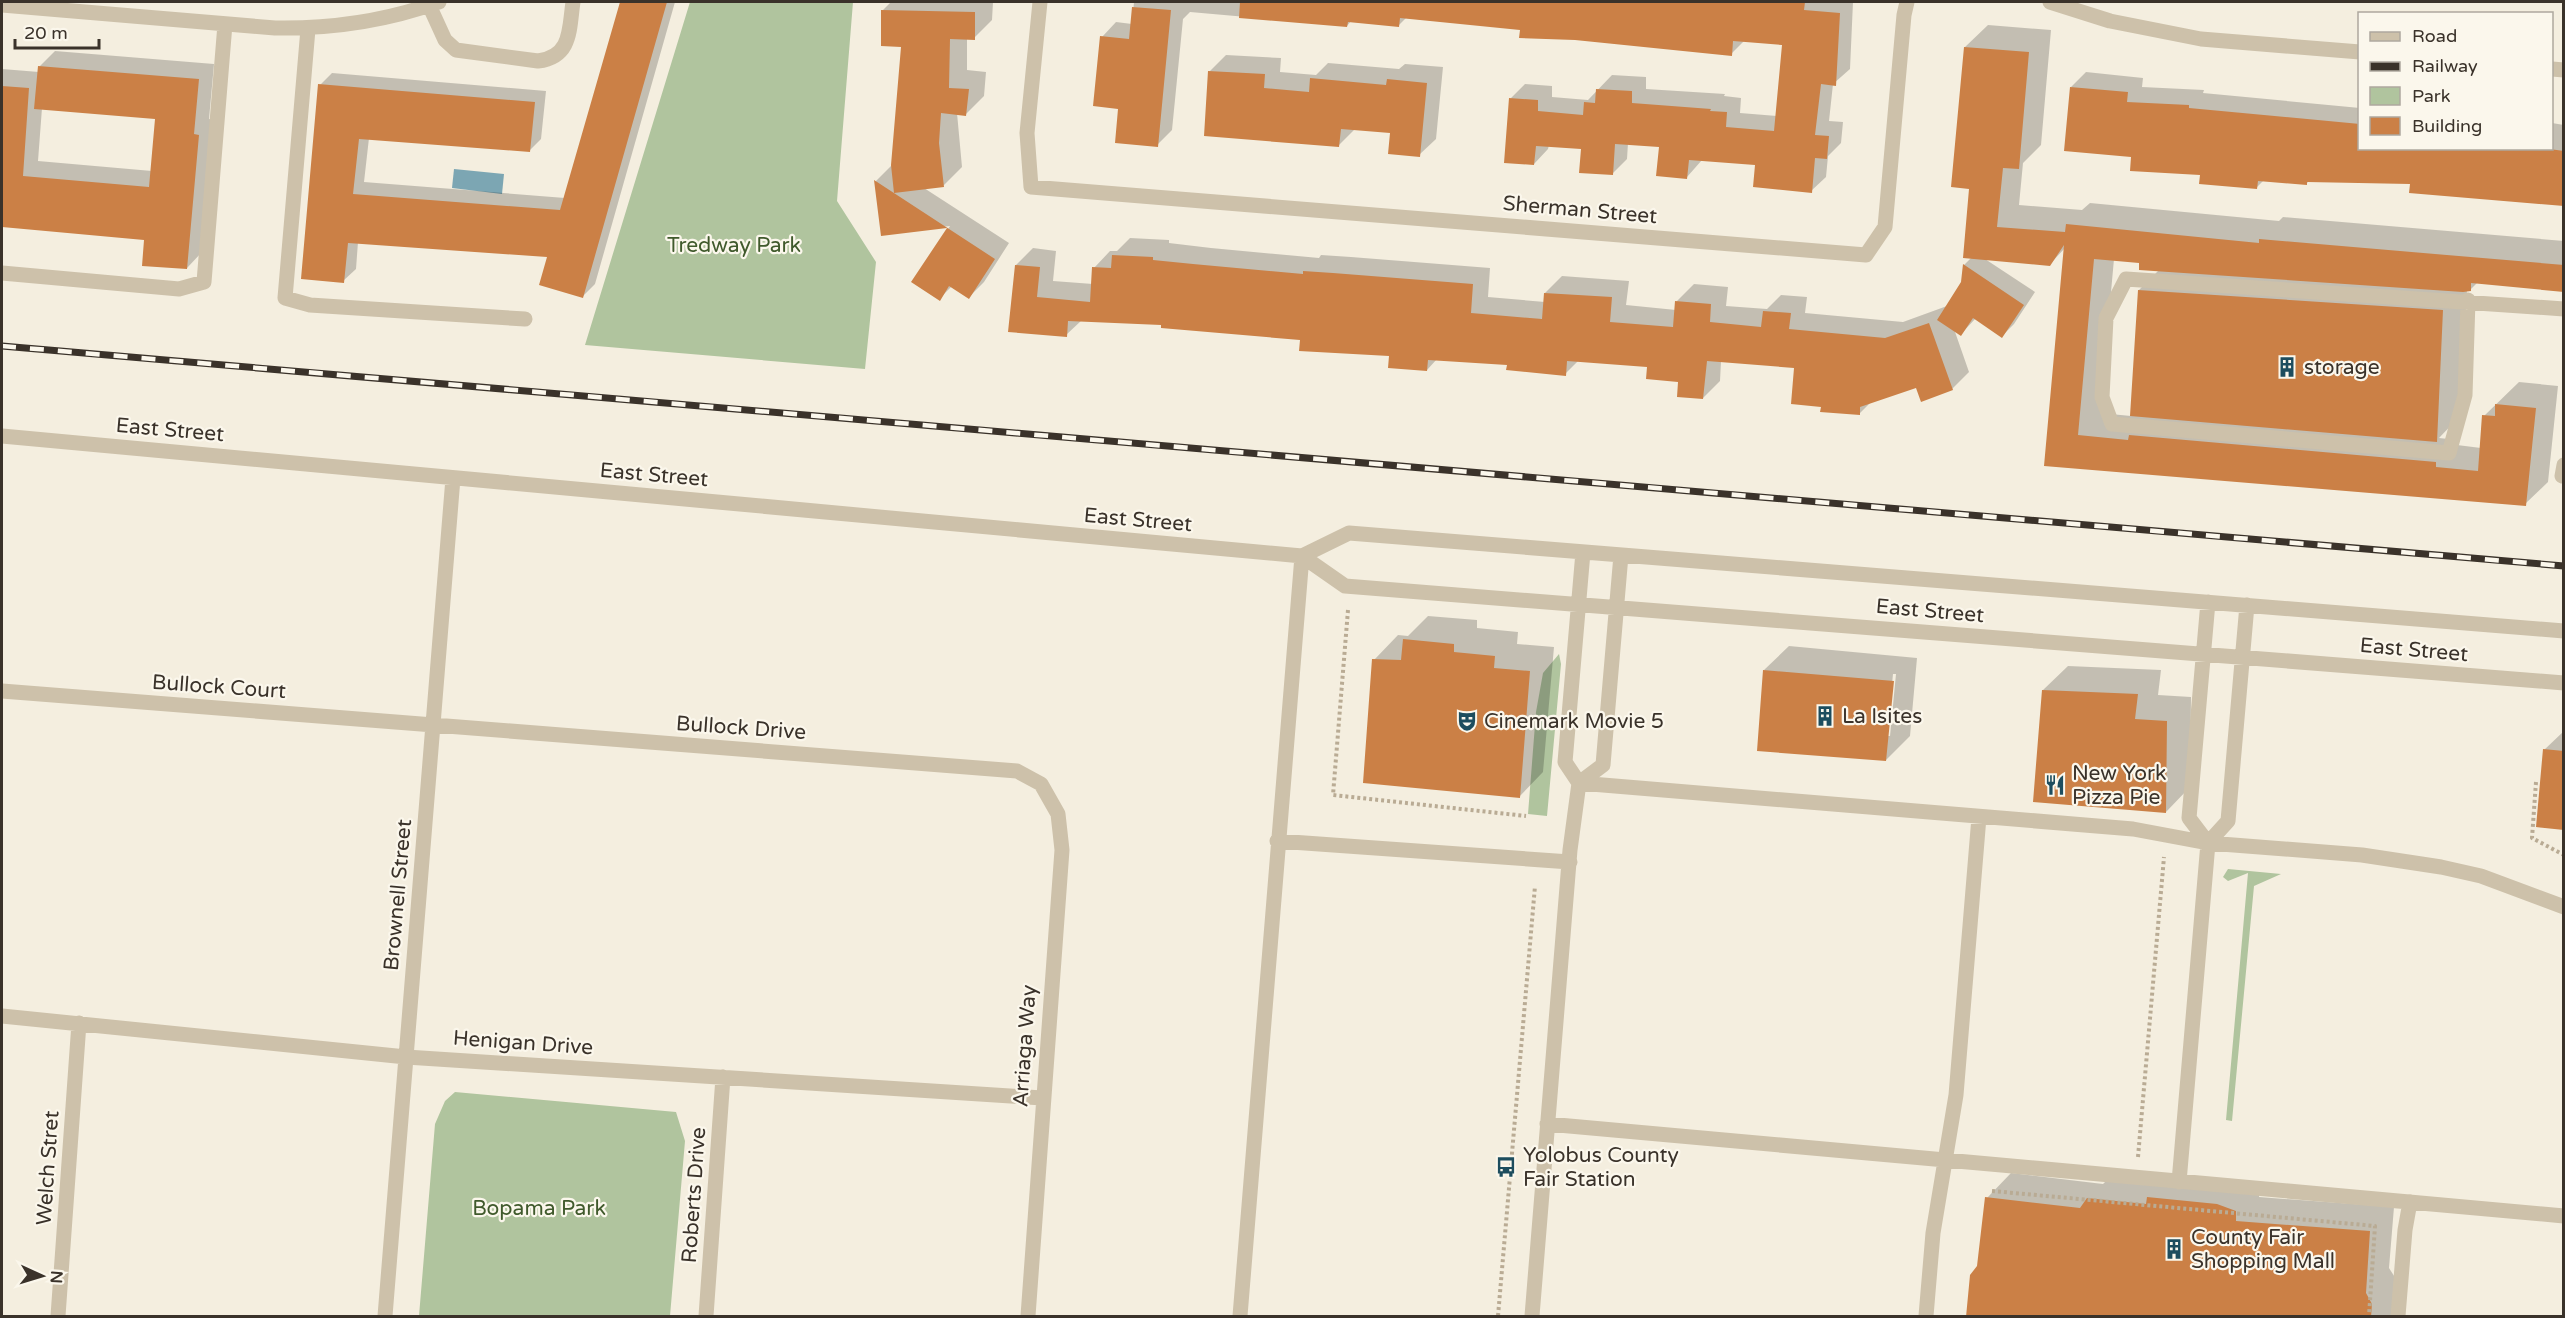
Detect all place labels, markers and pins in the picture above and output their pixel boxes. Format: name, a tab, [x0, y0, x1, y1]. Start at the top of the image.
building icon: storage	[2275, 355, 2299, 379]
place label: storage	[2304, 355, 2380, 380]
building icon: La Isites	[1813, 704, 1837, 728]
place label: La Isites	[1842, 704, 1922, 729]
theatre icon: Cinemark Movie 5	[1455, 709, 1479, 733]
place label: Cinemark Movie 5	[1484, 709, 1664, 734]
place label: New York Pizza Pie	[2072, 761, 2167, 810]
restaurant icon: New York Pizza Pie	[2043, 773, 2067, 797]
place label: Yolobus County Fair Station	[1523, 1143, 1679, 1192]
bus stop icon: Yolobus County Fair Station	[1494, 1155, 1518, 1179]
place label: County Fair Shopping Mall	[2191, 1225, 2335, 1274]
building icon: County Fair Shopping Mall	[2162, 1237, 2186, 1261]

